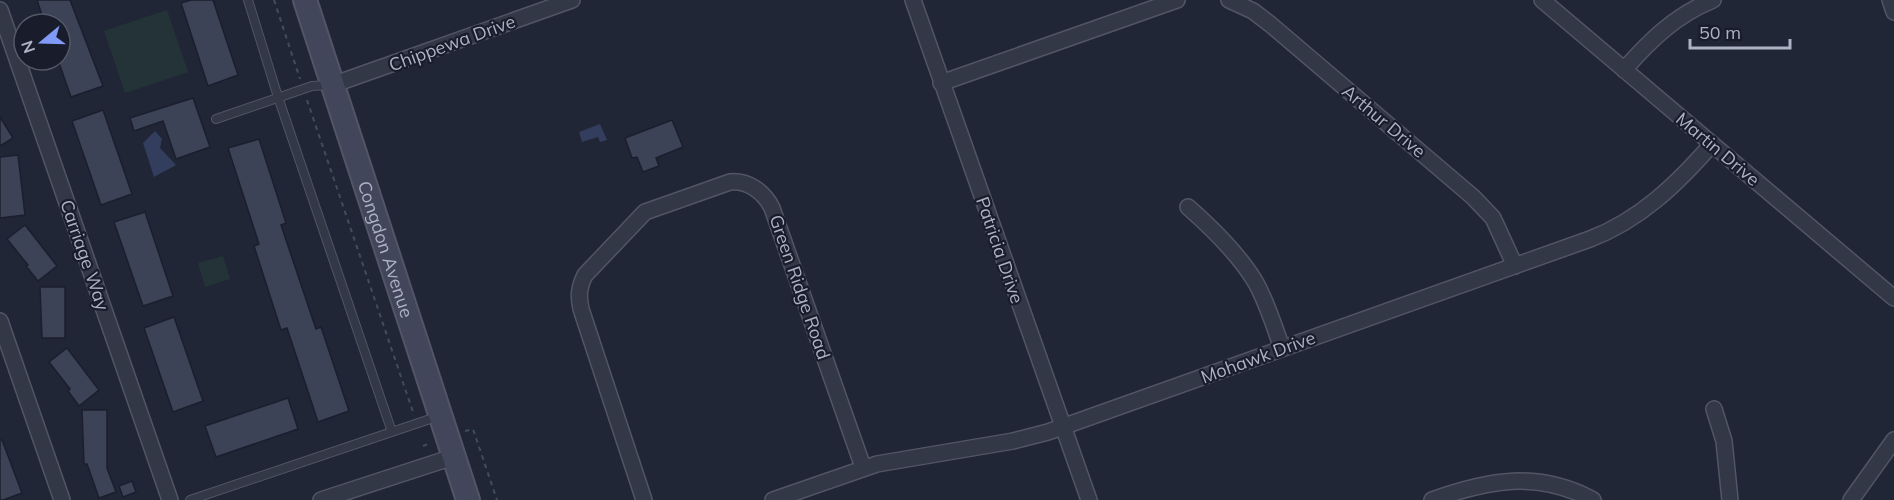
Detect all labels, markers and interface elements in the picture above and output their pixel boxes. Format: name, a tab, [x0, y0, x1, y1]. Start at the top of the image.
street label: Chippewa Drive	[386, 9, 518, 77]
north arrow	[12, 12, 72, 72]
scale bar	[1690, 12, 1790, 50]
text: 50 m	[1699, 21, 1741, 44]
text: N	[16, 38, 39, 56]
street label: Arthur Drive	[1337, 79, 1431, 163]
street label: Martin Drive	[1671, 107, 1765, 191]
street label: Congdon Avenue	[353, 178, 419, 320]
street label: Patricia Drive	[971, 194, 1029, 306]
street label: Carriage Way	[55, 197, 115, 314]
street label: Green Ridge Road	[764, 212, 836, 362]
street label: Mohawk Drive	[1198, 326, 1318, 388]

